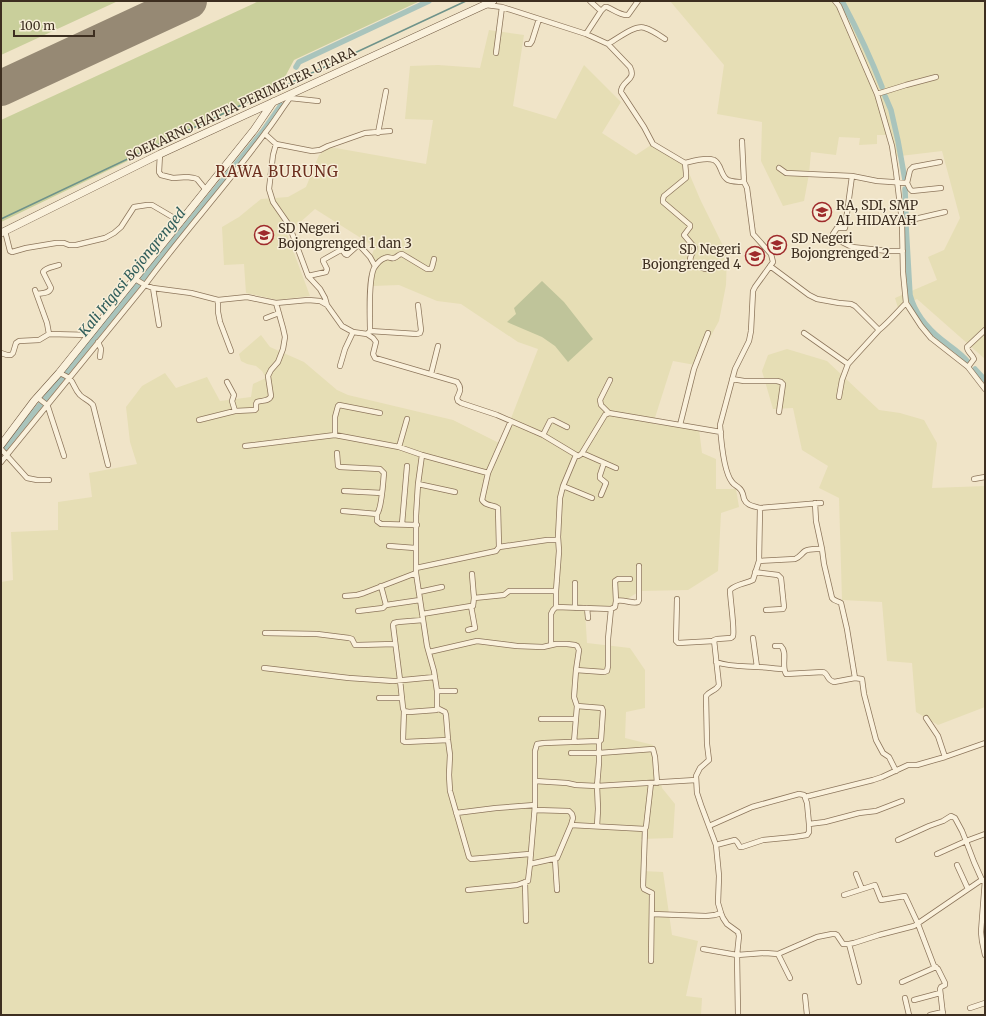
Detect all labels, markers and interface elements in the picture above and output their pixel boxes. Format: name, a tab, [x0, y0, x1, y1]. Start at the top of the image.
scale bar	[14, 12, 94, 38]
text: 100 m	[20, 18, 55, 33]
street label: SOEKARNO HATTA PERIMETER UTARA	[123, 43, 359, 165]
district label: RAWA BURUNG	[215, 162, 339, 181]
place label: RA, SDI, SMP AL HIDAYAH	[835, 197, 918, 229]
school or university icon: RA, SDI, SMP AL HIDAYAH	[811, 201, 833, 223]
water label: Kali Irigasi Bojongrenged	[74, 204, 189, 341]
place label: SD Negeri Bojongrenged 1 dan 3	[278, 220, 412, 252]
school or university icon: SD Negeri Bojongrenged 1 dan 3	[253, 224, 275, 246]
place label: SD Negeri Bojongrenged 2	[791, 230, 890, 262]
school or university icon: SD Negeri Bojongrenged 2	[766, 234, 788, 256]
place label: SD Negeri Bojongrenged 4	[642, 241, 741, 273]
school or university icon: SD Negeri Bojongrenged 4	[744, 245, 766, 267]

